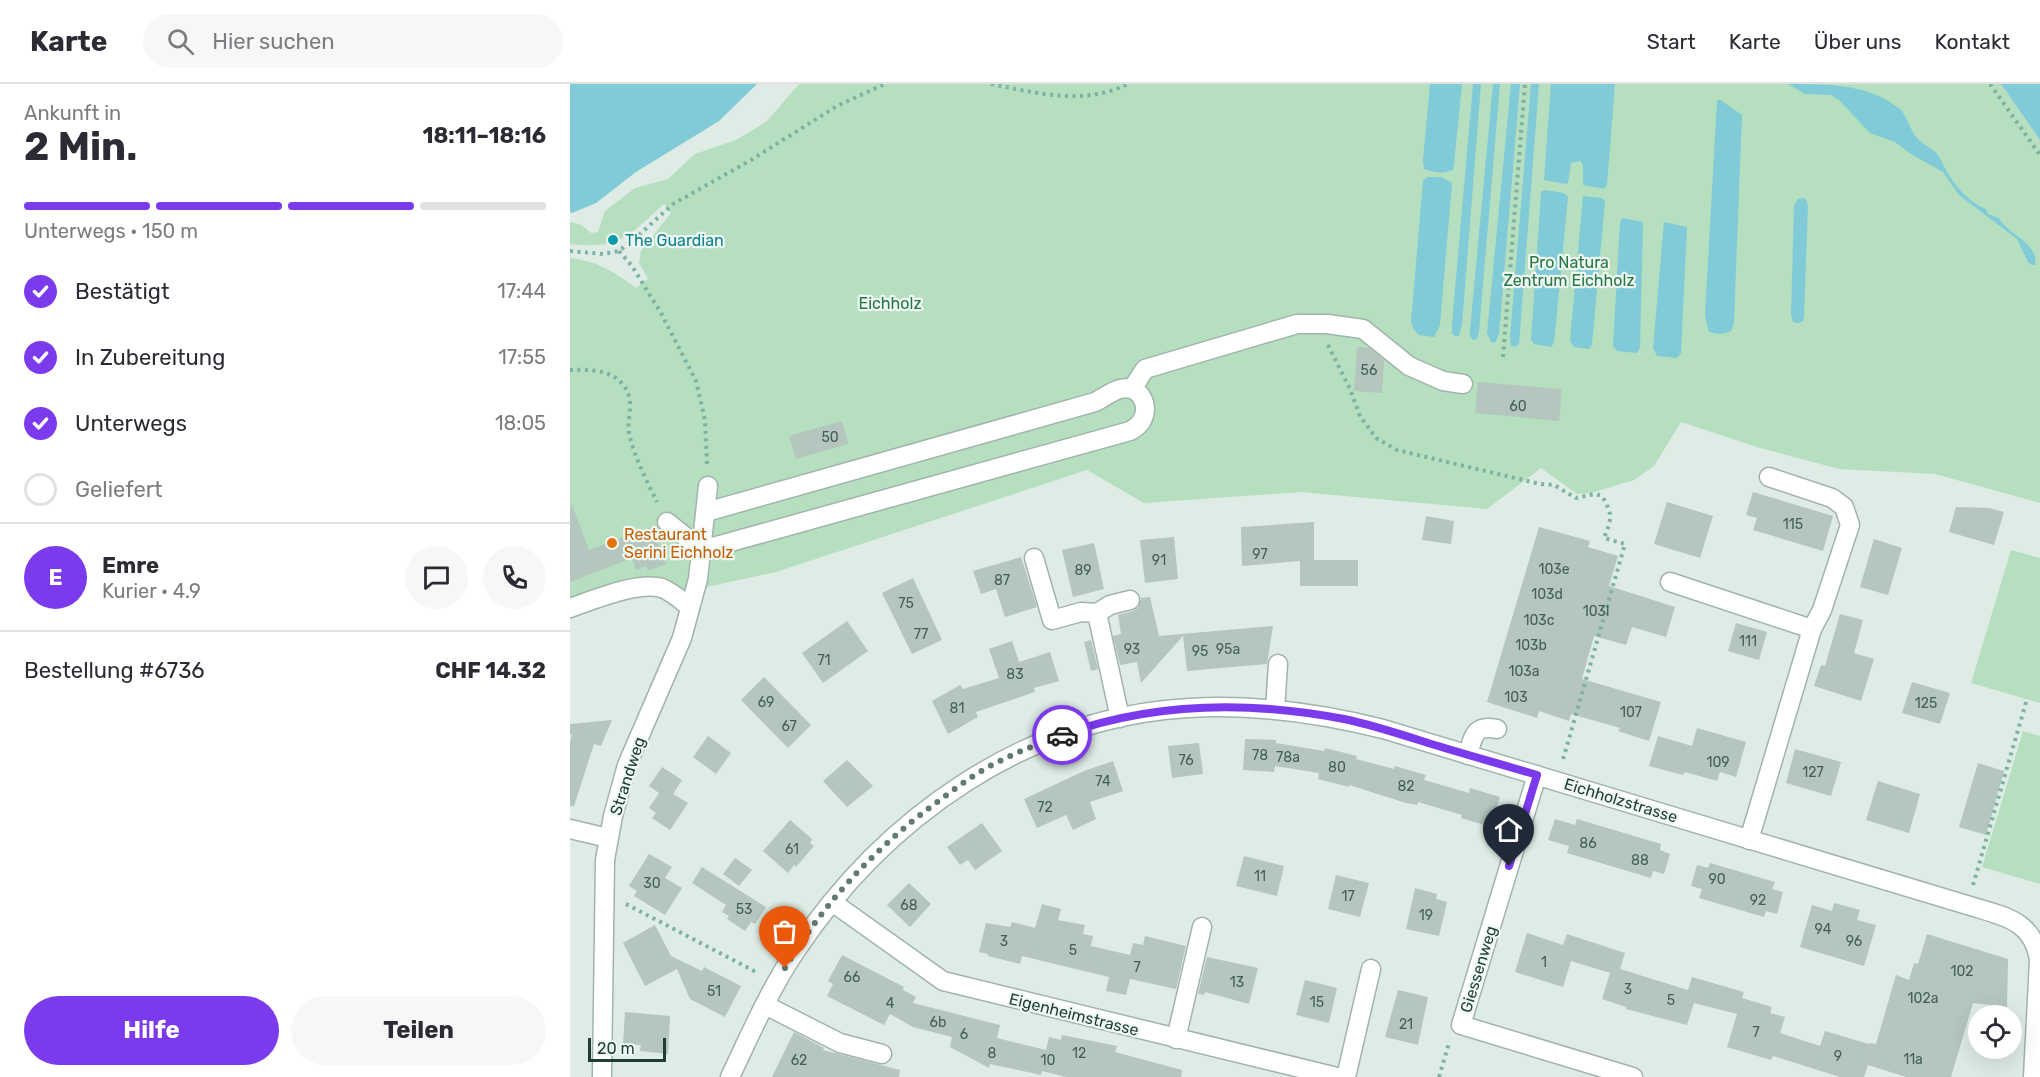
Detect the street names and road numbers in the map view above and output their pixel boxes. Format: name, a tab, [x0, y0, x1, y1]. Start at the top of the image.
street label: Strandweg	[606, 735, 649, 818]
street label: Eichholzstrasse	[1562, 774, 1680, 827]
street label: Giessenweg	[1456, 923, 1501, 1015]
street label: Eigenheimstrasse	[1007, 989, 1141, 1040]

